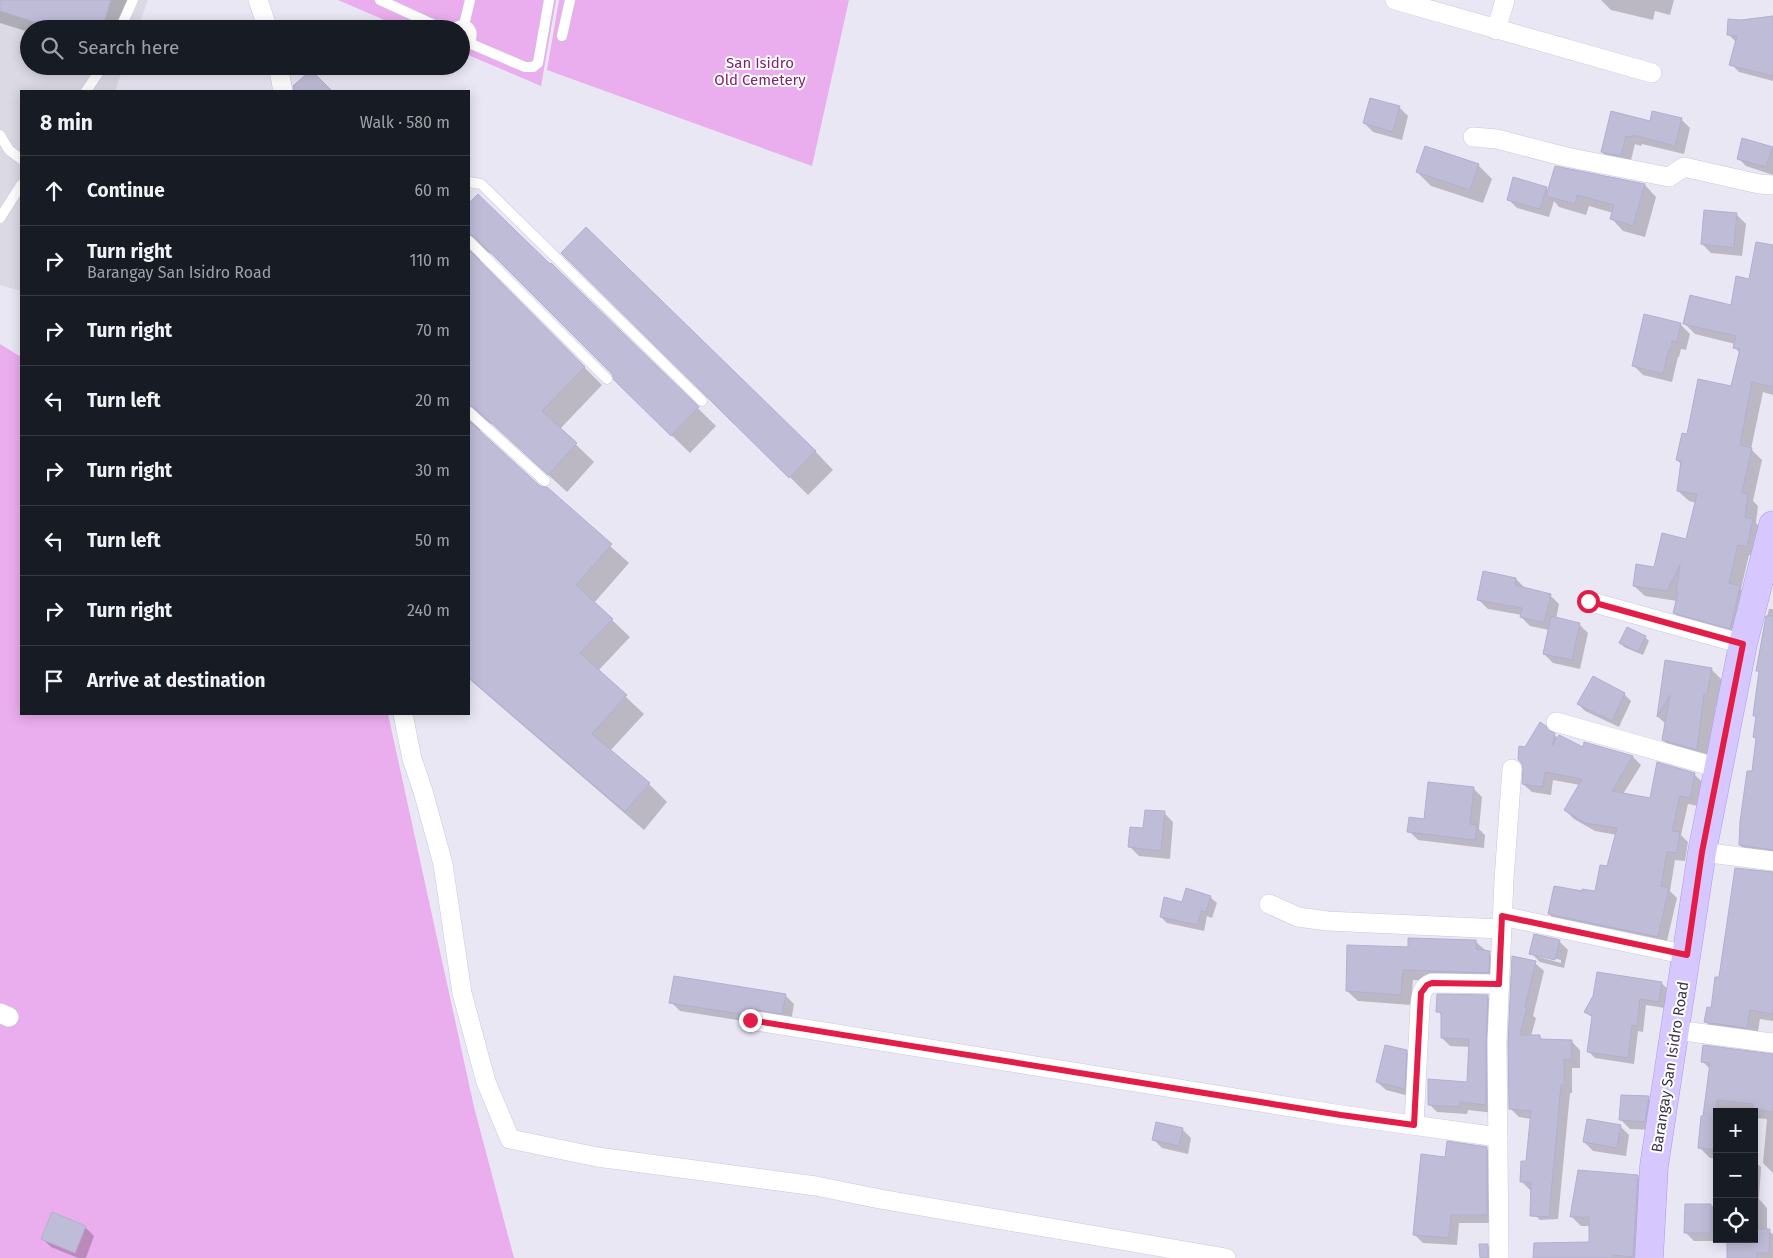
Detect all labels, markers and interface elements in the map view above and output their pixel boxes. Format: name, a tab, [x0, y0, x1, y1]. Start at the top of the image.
search box	[20, 20, 470, 75]
icon: search	[38, 34, 66, 62]
text: Search here	[78, 36, 179, 59]
park label: San Isidro Old Cemetery	[714, 54, 806, 89]
text: 8 min	[40, 110, 93, 136]
text: Walk · 580 m	[360, 113, 450, 132]
icon: ahead	[40, 177, 68, 205]
text: Continue	[87, 179, 165, 202]
text: 60 m	[415, 181, 450, 200]
text: Turn right	[87, 240, 172, 263]
icon: right	[40, 247, 68, 275]
text: 110 m	[409, 251, 450, 270]
text: Barangay San Isidro Road	[87, 263, 271, 282]
icon: right	[40, 317, 68, 345]
text: Turn right	[87, 319, 172, 342]
text: 70 m	[416, 321, 450, 340]
icon: left	[40, 387, 68, 415]
text: Turn left	[87, 389, 161, 412]
text: 20 m	[415, 391, 450, 410]
icon: right	[40, 457, 68, 485]
text: Turn right	[87, 459, 172, 482]
text: 30 m	[415, 461, 450, 480]
icon: left	[40, 527, 68, 555]
text: Turn left	[87, 529, 161, 552]
text: 50 m	[415, 531, 450, 550]
route start	[1577, 590, 1600, 613]
icon: right	[40, 597, 68, 625]
text: Turn right	[87, 599, 172, 622]
text: 240 m	[407, 601, 450, 620]
icon: arrive	[40, 667, 68, 695]
text: Arrive at destination	[87, 669, 266, 692]
street label: Barangay San Isidro Road	[1648, 980, 1692, 1154]
route end	[739, 1009, 762, 1032]
map controls	[1713, 1108, 1758, 1243]
button: +	[1713, 1108, 1758, 1153]
button: −	[1713, 1153, 1758, 1198]
button: locate	[1713, 1198, 1758, 1243]

